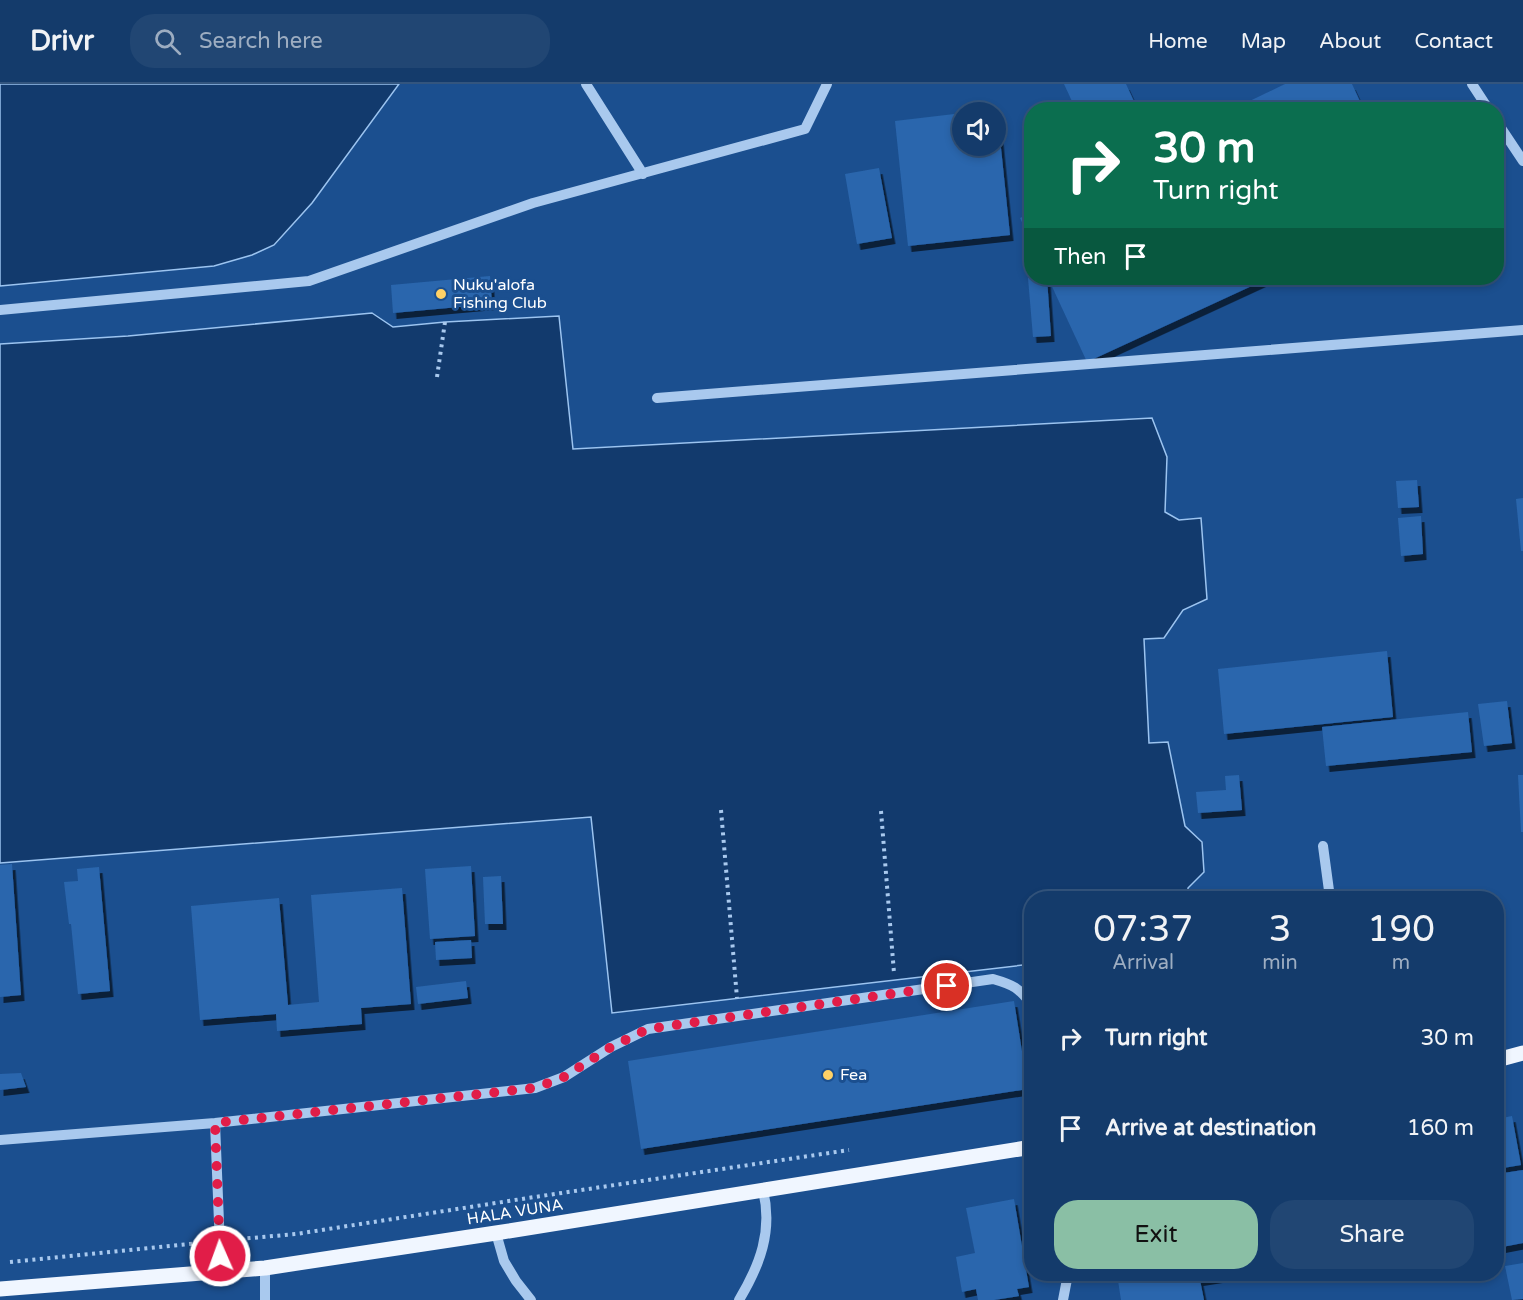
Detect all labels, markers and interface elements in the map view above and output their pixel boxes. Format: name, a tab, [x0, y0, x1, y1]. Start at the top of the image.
search box	[130, 14, 550, 68]
text: Drivr	[30, 24, 94, 58]
icon: search	[151, 25, 184, 58]
text: Search here	[199, 28, 323, 54]
text: Home	[1148, 29, 1208, 54]
text: Map	[1241, 29, 1286, 54]
text: About	[1319, 29, 1381, 54]
text: Contact	[1414, 29, 1493, 54]
map controls	[952, 102, 1006, 156]
button: sound	[952, 102, 1006, 156]
text: 30 m	[1153, 123, 1255, 174]
icon: right	[1054, 126, 1132, 204]
text: Turn right	[1153, 174, 1279, 207]
icon: arrive	[1119, 240, 1152, 273]
text: Then	[1054, 244, 1107, 270]
place label: Nuku'alofa Fishing Club	[453, 275, 547, 313]
marker: Nuku'alofa Fishing Club	[434, 287, 448, 301]
text: 07:37	[1093, 908, 1193, 951]
text: 3	[1269, 908, 1291, 951]
text: 190	[1367, 908, 1435, 951]
text: Arrival	[1112, 951, 1174, 975]
text: min	[1262, 951, 1298, 975]
text: m	[1392, 951, 1410, 975]
pin	[921, 960, 972, 1011]
icon: arrive	[930, 969, 963, 1002]
icon: right	[1054, 1022, 1087, 1055]
text: Turn right	[1105, 1025, 1207, 1051]
text: 30 m	[1420, 1025, 1474, 1051]
place label: Fea	[840, 1065, 867, 1085]
marker: Fea	[821, 1068, 835, 1082]
icon: arrive	[1054, 1112, 1087, 1145]
text: Arrive at destination	[1105, 1115, 1316, 1141]
text: 160 m	[1407, 1115, 1474, 1141]
street label: HALA VUNA	[466, 1195, 565, 1229]
button: Exit	[1054, 1200, 1258, 1269]
button: Share	[1270, 1200, 1474, 1269]
position arrow	[188, 1224, 252, 1288]

